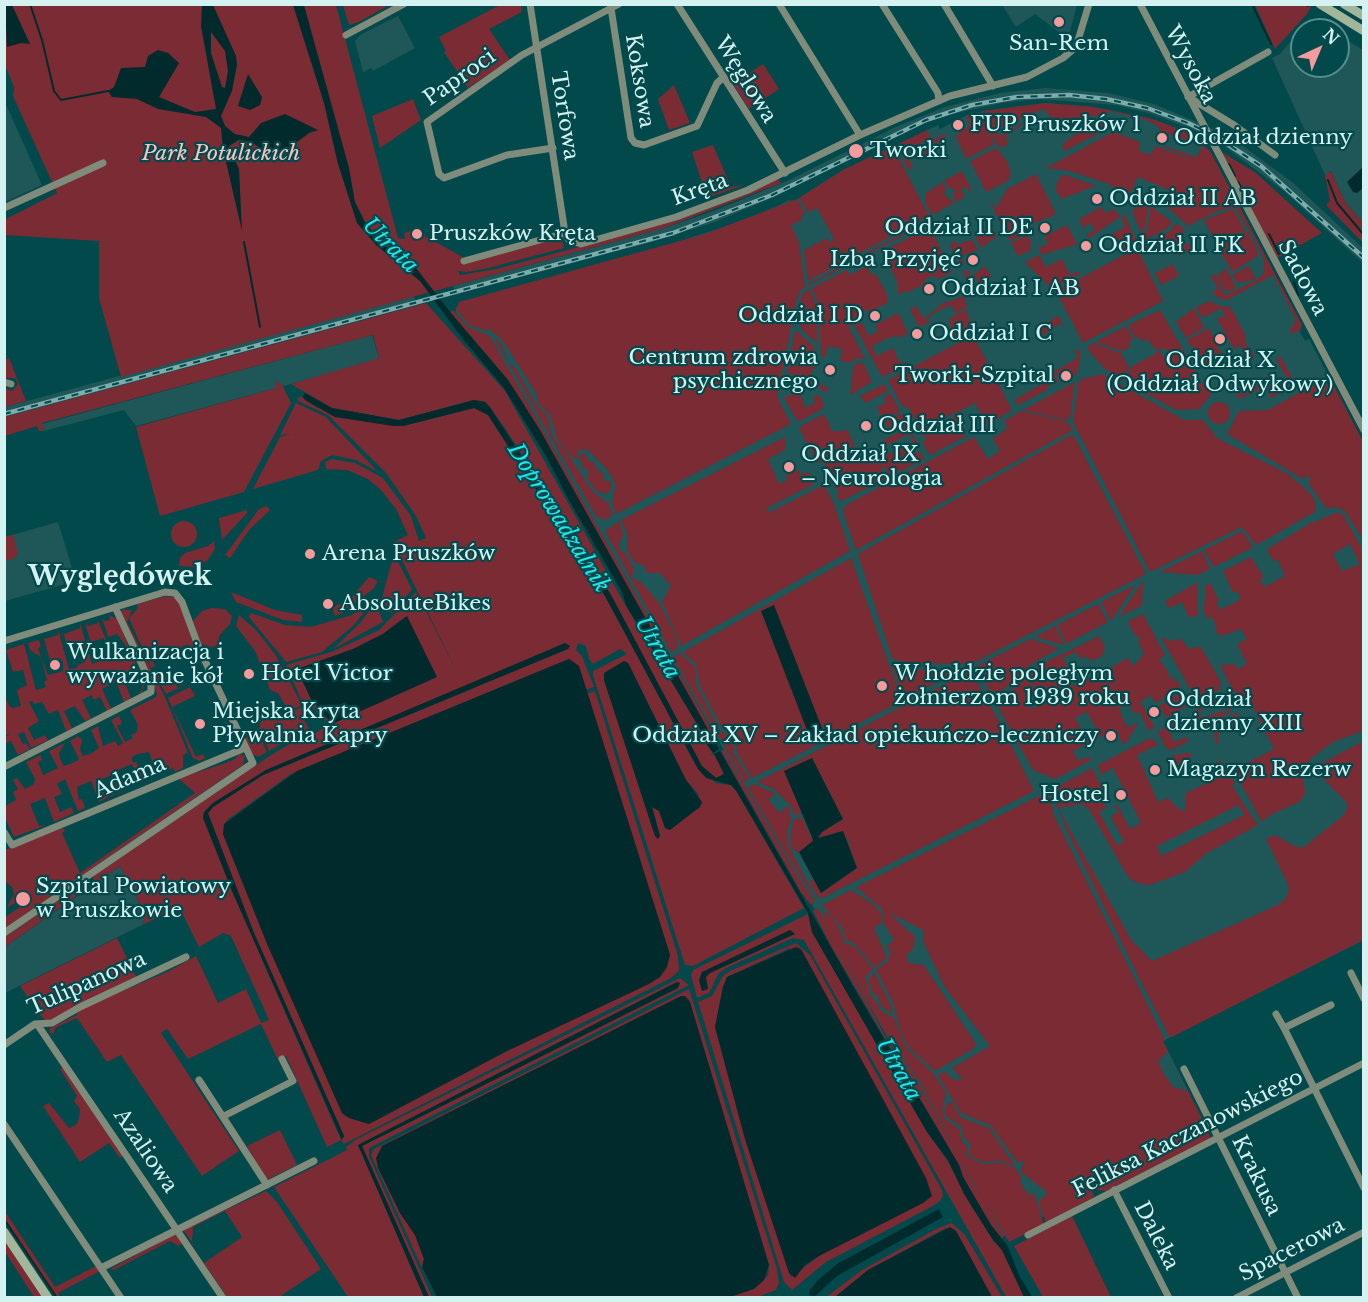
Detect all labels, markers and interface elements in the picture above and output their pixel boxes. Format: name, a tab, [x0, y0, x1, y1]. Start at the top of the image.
marker: San-Rem	[1052, 15, 1066, 29]
north arrow	[1290, 18, 1350, 78]
street label: Wysoka	[1159, 22, 1221, 108]
text: N	[1319, 24, 1343, 49]
place label: San-Rem	[1009, 31, 1109, 57]
street label: Koksowa	[619, 32, 659, 130]
street label: Węglowa	[709, 32, 781, 128]
street label: Paproci	[419, 44, 501, 112]
street label: Torfowa	[545, 70, 583, 162]
place label: FUP Pruszków 1	[970, 112, 1141, 138]
marker: FUP Pruszków 1	[951, 118, 965, 132]
place label: Oddział dzienny	[1174, 125, 1353, 151]
marker: Oddział dzienny	[1155, 131, 1169, 145]
place label: Tworki	[870, 138, 947, 164]
park label: Park Potulickich	[142, 141, 300, 167]
marker: Tworki	[847, 142, 865, 160]
street label: Kręta	[669, 168, 731, 212]
place label: Oddział II AB	[1109, 186, 1256, 212]
marker: Oddział II AB	[1090, 192, 1104, 206]
water label: Utrata	[357, 213, 423, 279]
place label: Oddział II DE	[884, 215, 1033, 241]
place label: Pruszków Kręta	[429, 221, 596, 247]
marker: Oddział II DE	[1038, 221, 1052, 235]
marker: Pruszków Kręta	[410, 227, 424, 241]
place label: Oddział II FK	[1098, 233, 1243, 259]
street label: Sadowa	[1272, 236, 1332, 320]
marker: Oddział II FK	[1079, 239, 1093, 253]
place label: Izba Przyjęć	[830, 247, 961, 273]
marker: Izba Przyjęć	[966, 253, 980, 267]
place label: Oddział I AB	[941, 276, 1080, 302]
marker: Oddział I AB	[922, 282, 936, 296]
place label: Oddział I D	[738, 303, 863, 329]
marker: Oddział I D	[868, 309, 882, 323]
place label: Oddział I C	[929, 321, 1052, 347]
marker: Oddział I C	[910, 327, 924, 341]
marker: Oddział X (Oddział Odwykowy)	[1213, 332, 1227, 346]
place label: Centrum zdrowia psychicznego	[628, 345, 818, 395]
place label: Oddział X (Oddział Odwykowy)	[1107, 348, 1333, 398]
marker: Centrum zdrowia psychicznego	[823, 363, 837, 377]
place label: Tworki-Szpital	[895, 363, 1054, 389]
marker: Tworki-Szpital	[1059, 369, 1073, 383]
place label: Oddział III	[878, 413, 996, 439]
marker: Oddział III	[859, 419, 873, 433]
water label: Doprowadzalnik	[501, 438, 615, 598]
place label: Oddział IX – Neurologia	[801, 442, 942, 492]
marker: Oddział IX – Neurologia	[782, 460, 796, 474]
place label: Arena Pruszków	[322, 541, 495, 567]
marker: Arena Pruszków	[303, 547, 317, 561]
district label: Wyględówek	[28, 561, 212, 593]
place label: AbsoluteBikes	[340, 591, 491, 617]
marker: AbsoluteBikes	[321, 597, 335, 611]
water label: Utrata	[629, 612, 685, 684]
place label: Wulkanizacja i wyważanie kół	[67, 640, 224, 690]
marker: Wulkanizacja i wyważanie kół	[48, 658, 62, 672]
place label: Hotel Victor	[261, 661, 393, 687]
place label: W hołdzie poległym żołnierzom 1939 roku	[894, 661, 1130, 711]
marker: Hotel Victor	[242, 667, 256, 681]
marker: W hołdzie poległym żołnierzom 1939 roku	[875, 679, 889, 693]
place label: Oddział dzienny XIII	[1166, 687, 1302, 737]
place label: Miejska Kryta Pływalnia Kapry	[212, 699, 388, 749]
marker: Oddział dzienny XIII	[1147, 705, 1161, 719]
marker: Miejska Kryta Pływalnia Kapry	[193, 717, 207, 731]
place label: Oddział XV – Zakład opiekuńczo-leczniczy	[632, 723, 1099, 749]
marker: Oddział XV – Zakład opiekuńczo-leczniczy	[1104, 729, 1118, 743]
street label: Adama	[90, 752, 170, 804]
place label: Magazyn Rezerw	[1167, 757, 1351, 783]
marker: Magazyn Rezerw	[1148, 763, 1162, 777]
place label: Hostel	[1040, 782, 1109, 808]
marker: Hostel	[1114, 788, 1128, 802]
place label: Szpital Powiatowy w Pruszkowie	[36, 874, 231, 924]
marker: Szpital Powiatowy w Pruszkowie	[14, 890, 32, 908]
street label: Tulipanowa	[24, 947, 150, 1021]
water label: Utrata	[870, 1034, 926, 1106]
street label: Feliksa Kaczanowskiego	[1069, 1065, 1307, 1203]
street label: Azaliowa	[108, 1104, 182, 1198]
street label: Krakusa	[1226, 1132, 1286, 1220]
street label: Daleka	[1128, 1198, 1184, 1274]
street label: Spacerowa	[1235, 1213, 1349, 1287]

